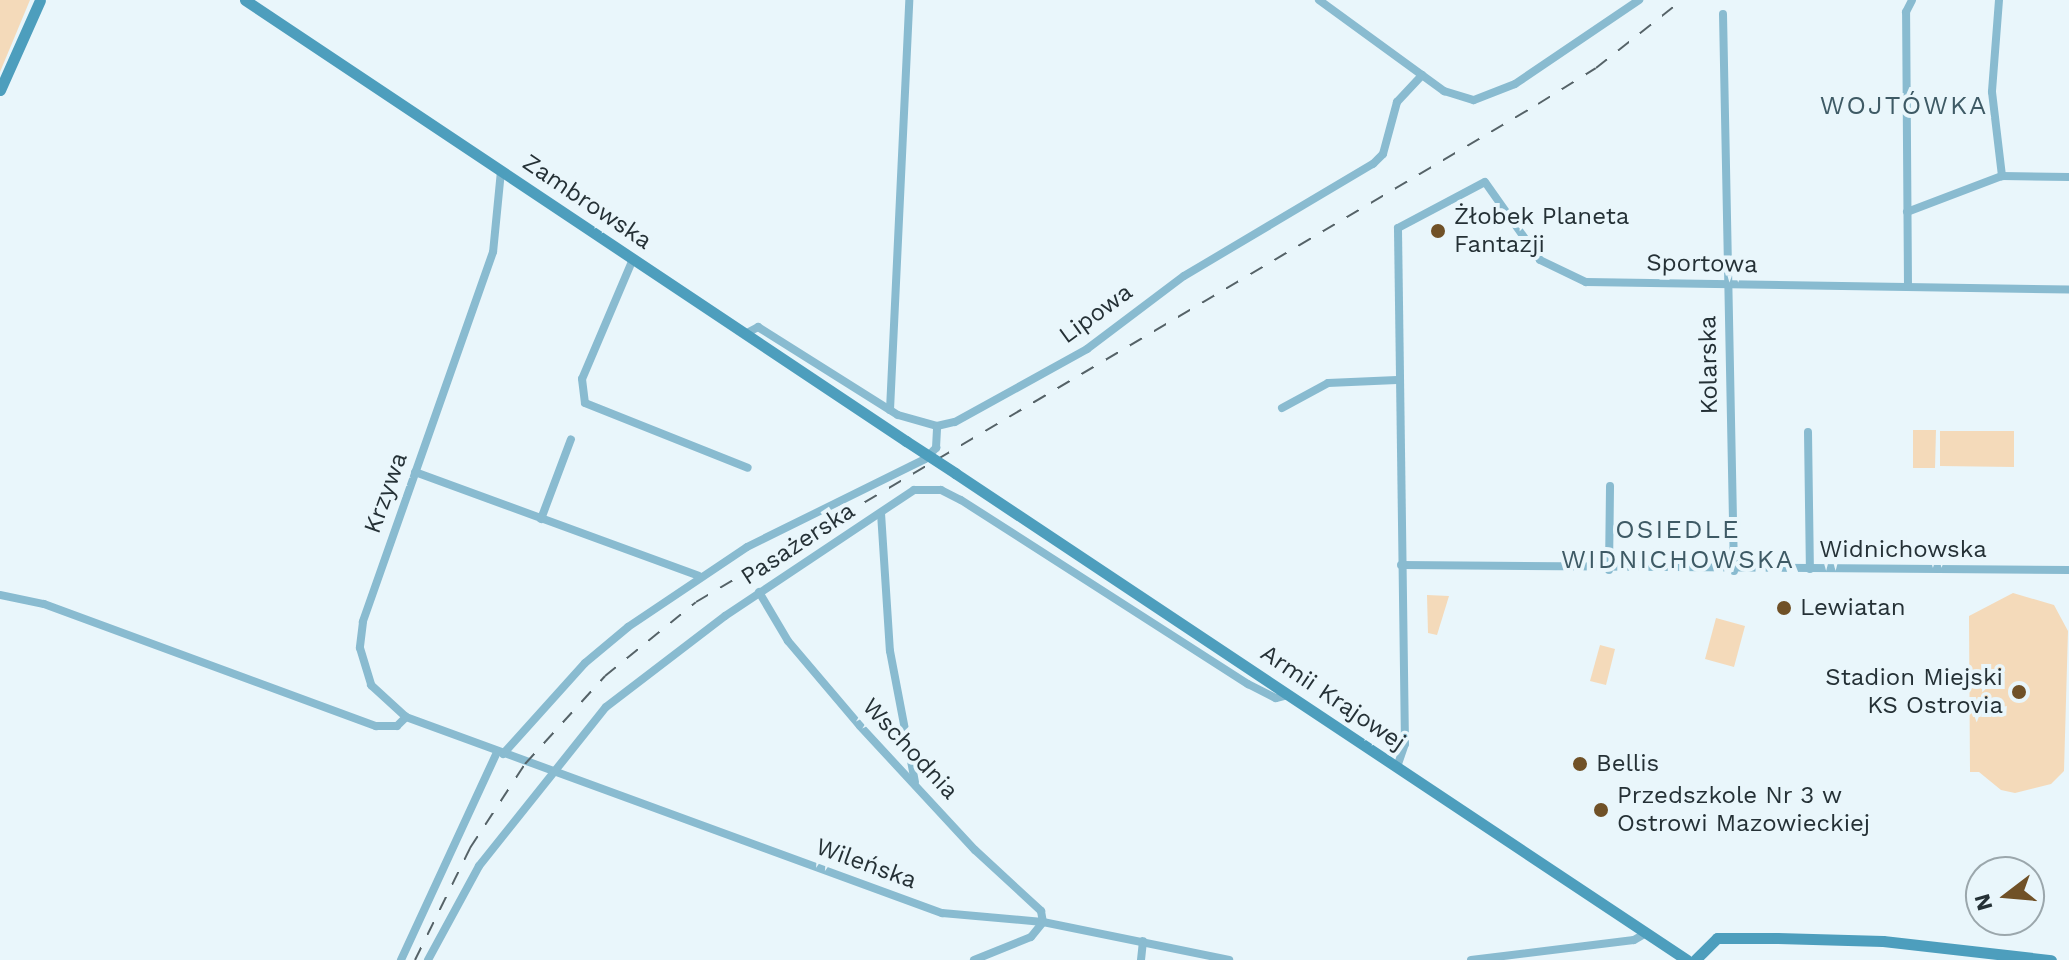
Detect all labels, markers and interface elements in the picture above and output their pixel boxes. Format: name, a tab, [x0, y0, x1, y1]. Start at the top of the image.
district label: WOJTÓWKA	[1820, 90, 1988, 122]
street label: Zambrowska	[517, 148, 657, 256]
place label: Żłobek Planeta Fantazji	[1454, 203, 1630, 259]
marker: Żłobek Planeta Fantazji	[1429, 222, 1447, 240]
street label: Sportowa	[1646, 249, 1758, 279]
street label: Lipowa	[1054, 278, 1138, 350]
street label: Kolarska	[1694, 315, 1724, 415]
street label: Krzywa	[358, 449, 414, 537]
street label: Pasażerska	[736, 497, 860, 591]
district label: OSIEDLE WIDNICHOWSKA	[1561, 514, 1795, 576]
street label: Widnichowska	[1819, 536, 1987, 564]
place label: Lewiatan	[1800, 594, 1906, 622]
marker: Lewiatan	[1775, 599, 1793, 617]
street label: Armii Krajowej	[1255, 639, 1411, 757]
place label: Stadion Miejski KS Ostrovia	[1825, 664, 2003, 720]
marker: Stadion Miejski KS Ostrovia	[2010, 683, 2028, 701]
street label: Wschodnia	[856, 693, 964, 805]
place label: Bellis	[1596, 750, 1659, 778]
marker: Bellis	[1571, 755, 1589, 773]
place label: Przedszkole Nr 3 w Ostrowi Mazowieckiej	[1617, 782, 1870, 838]
marker: Przedszkole Nr 3 w Ostrowi Mazowieckiej	[1592, 801, 1610, 819]
street label: Wileńska	[812, 832, 920, 896]
north arrow	[1965, 856, 2045, 936]
text: N	[1969, 891, 1998, 913]

